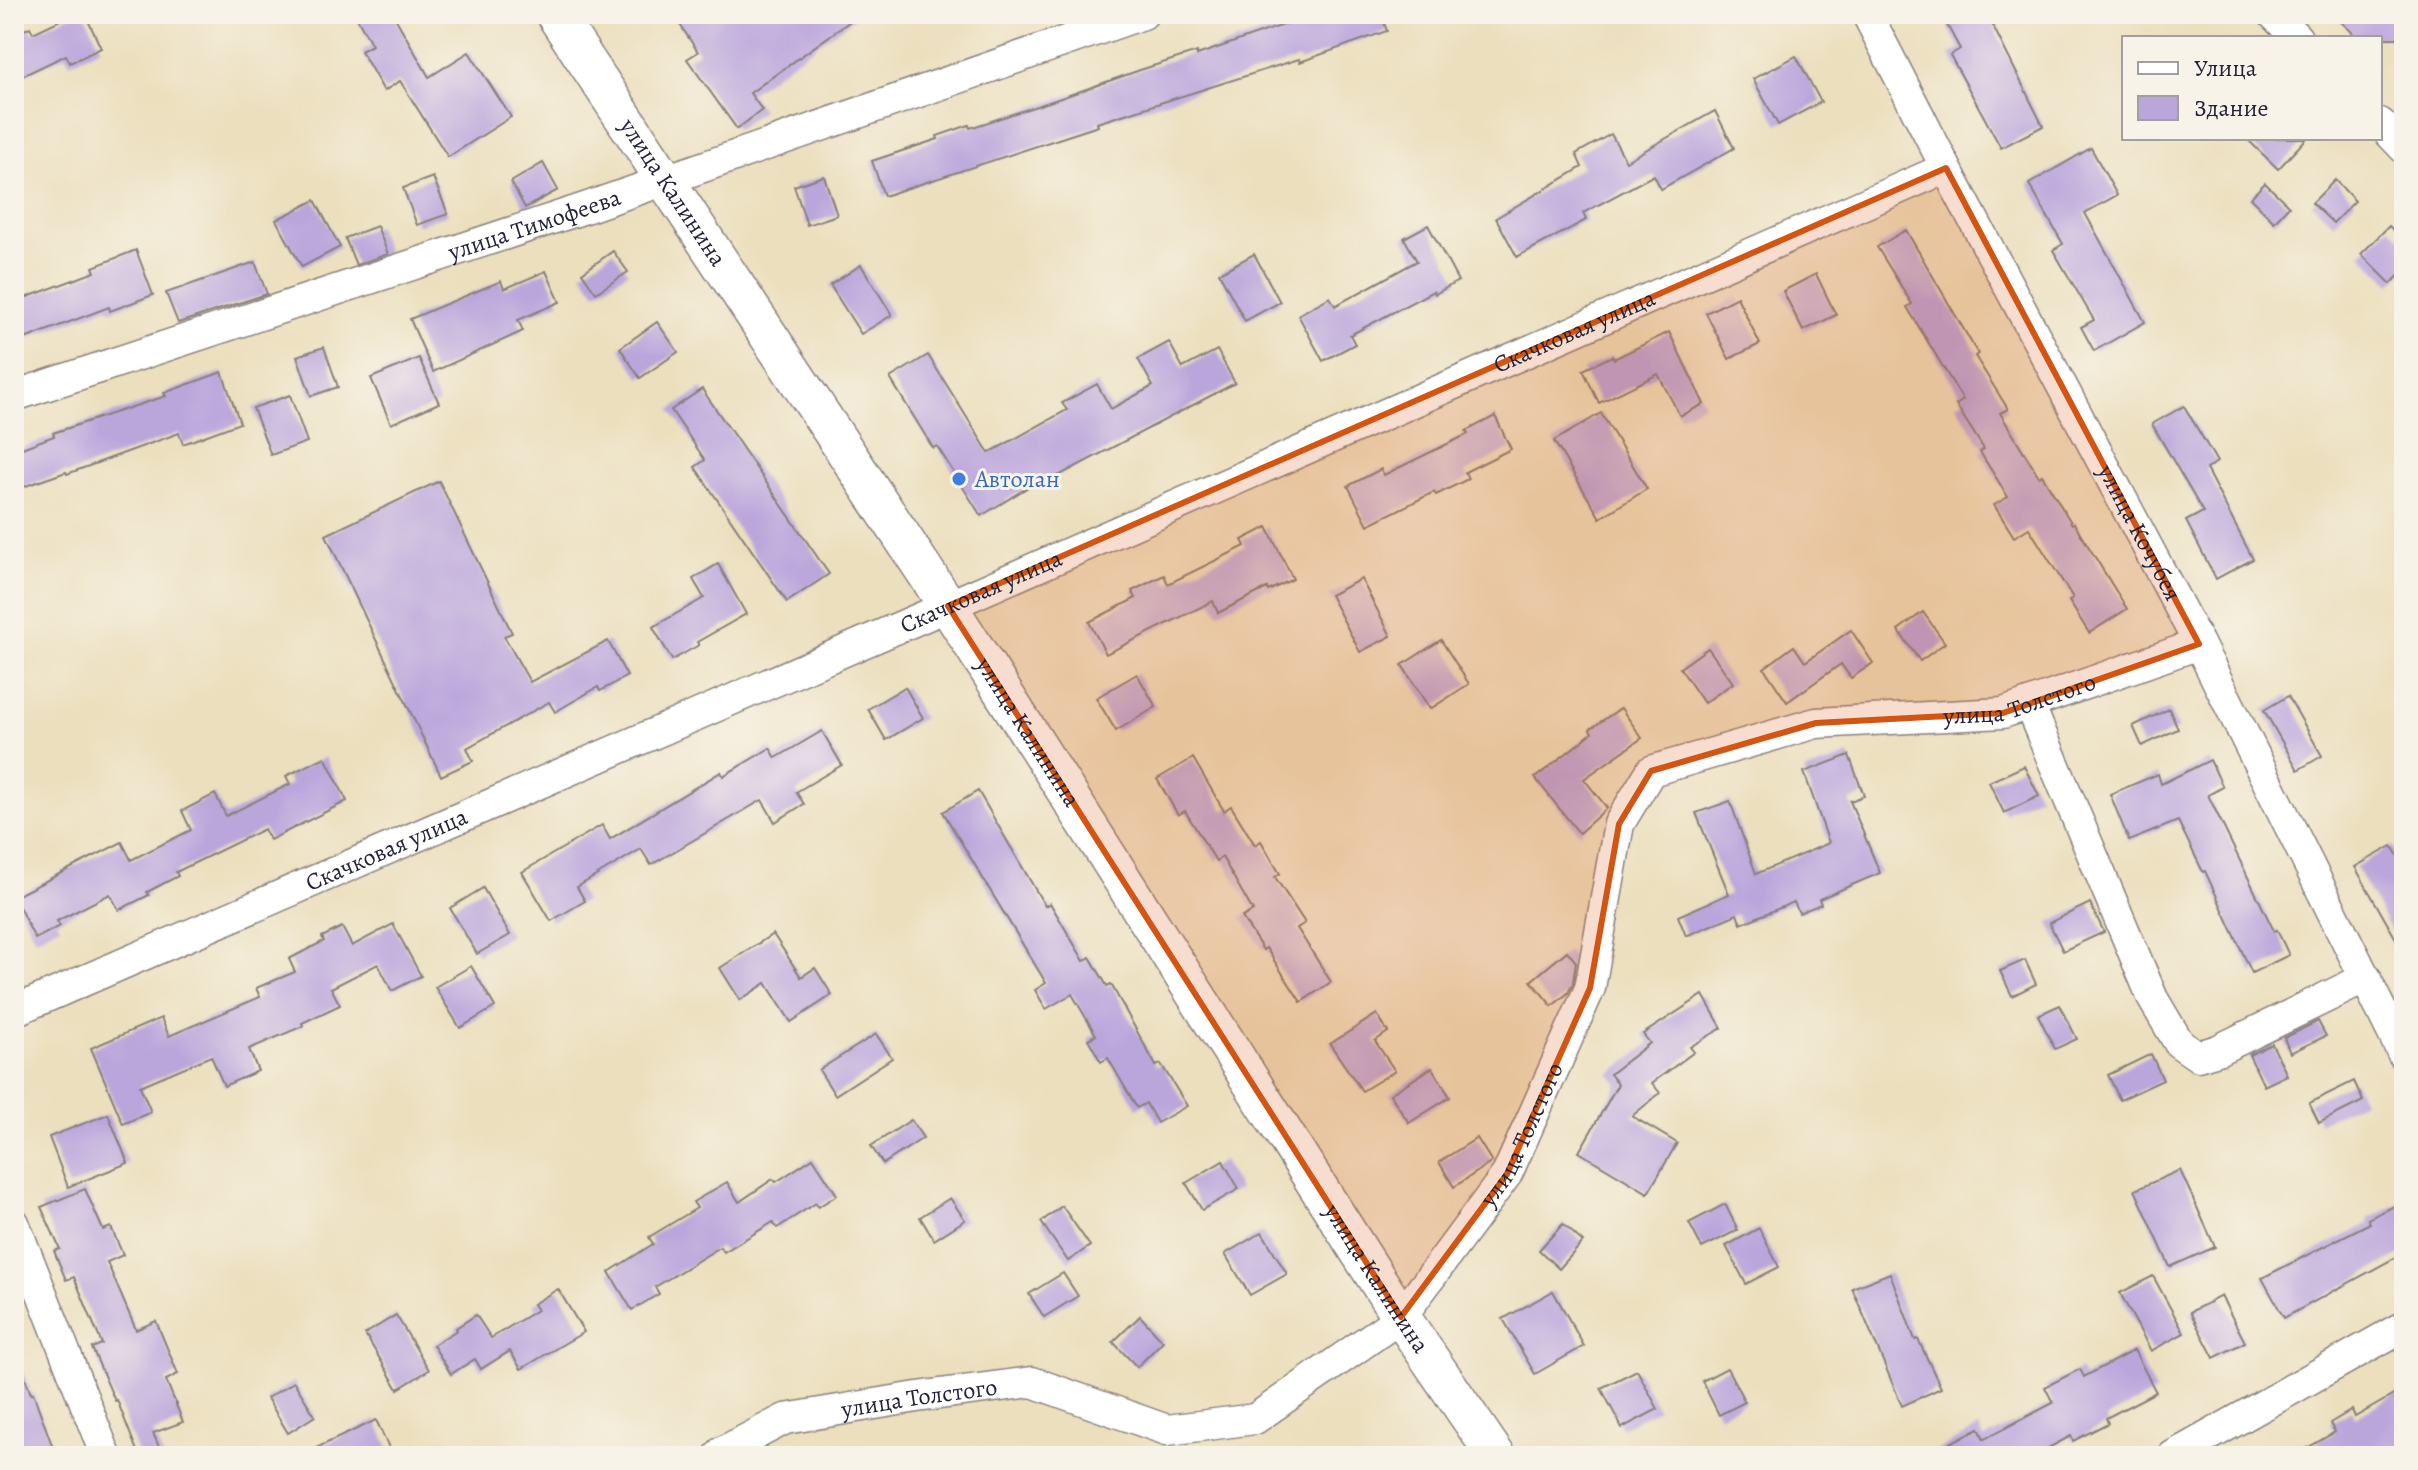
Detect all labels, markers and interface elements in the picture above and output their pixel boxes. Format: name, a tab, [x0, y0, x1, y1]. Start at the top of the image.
legend	[2122, 36, 2382, 140]
text: Улица	[2194, 52, 2257, 84]
text: Здание	[2194, 92, 2269, 124]
street label: улица Калинина	[612, 111, 734, 273]
street label: улица Тимофеева	[443, 181, 625, 268]
street label: Скачковая улица	[1488, 282, 1660, 381]
street label: улица Кочубея	[2090, 458, 2189, 606]
place label: Автолан	[974, 463, 1060, 495]
marker: Автолан	[950, 470, 968, 488]
street label: Скачковая улица	[895, 542, 1067, 641]
street label: улица Калинина	[968, 650, 1088, 813]
street label: улица Толстого	[1941, 666, 2100, 732]
street label: Скачковая улица	[301, 800, 472, 899]
street label: улица Толстого	[1472, 1057, 1571, 1214]
street label: улица Калинина	[1316, 1197, 1437, 1359]
street label: улица Толстого	[838, 1371, 999, 1426]

